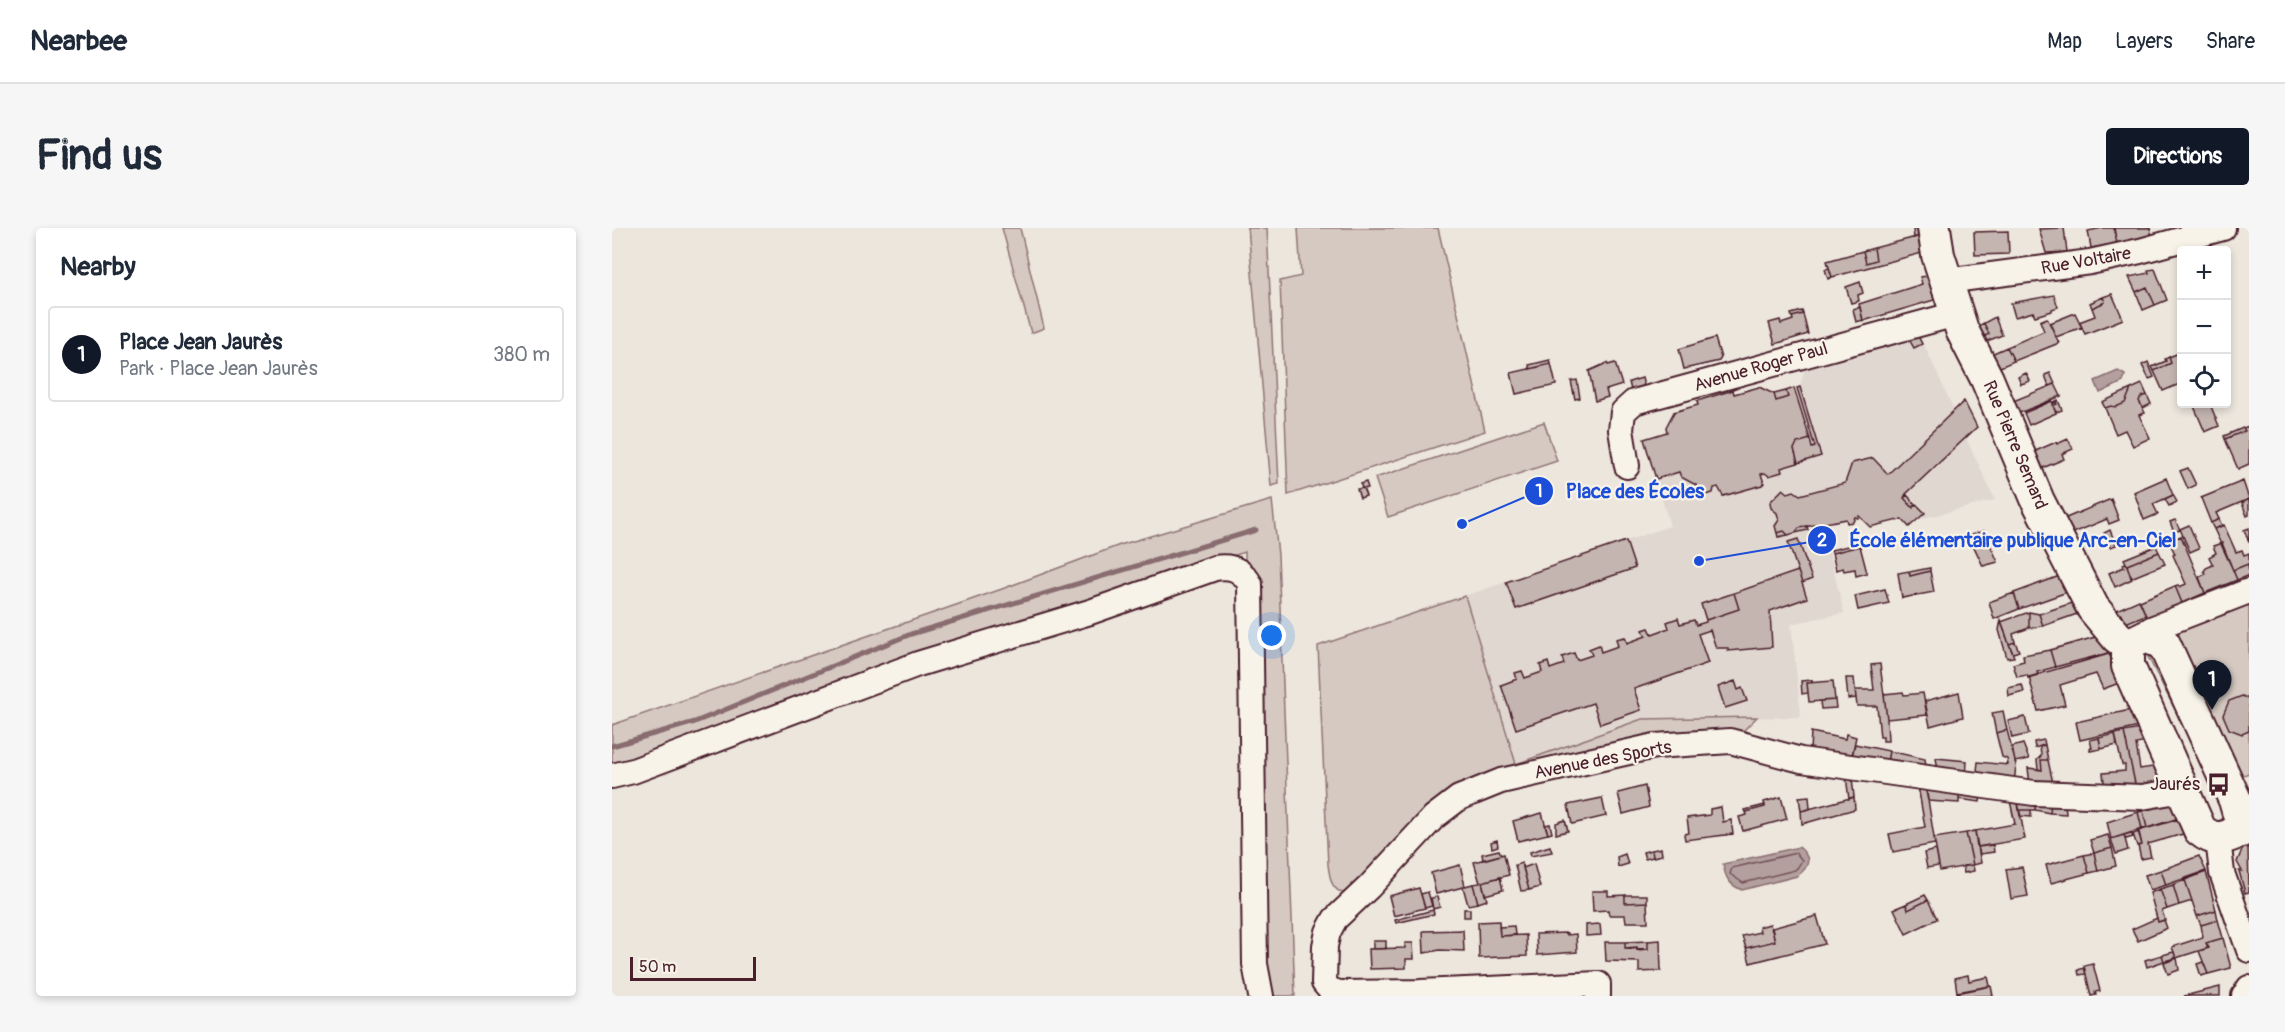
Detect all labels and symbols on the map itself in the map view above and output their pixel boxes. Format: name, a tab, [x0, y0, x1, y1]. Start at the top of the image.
street label: Rue Voltaire	[2039, 242, 2133, 280]
street label: Avenue Roger Paul	[1691, 337, 1831, 397]
street label: Rue Pierre Semard	[1977, 377, 2053, 513]
callout: Place des Écoles	[1524, 472, 1716, 510]
text: Place des Écoles	[1566, 479, 1704, 504]
text: 1	[1535, 480, 1543, 503]
callout: École élémentaire publique Arc-en-Ciel	[1807, 521, 2189, 559]
text: École élémentaire publique Arc-en-Ciel	[1849, 528, 2177, 553]
text: 2	[1817, 529, 1827, 552]
your location	[1257, 621, 1286, 650]
pin: 1	[2192, 660, 2232, 710]
street label: Avenue des Sports	[1532, 735, 1674, 785]
bus stop icon: Jaurés	[2205, 771, 2231, 797]
place label: Jaurés	[2150, 773, 2200, 796]
scale bar	[630, 954, 756, 982]

